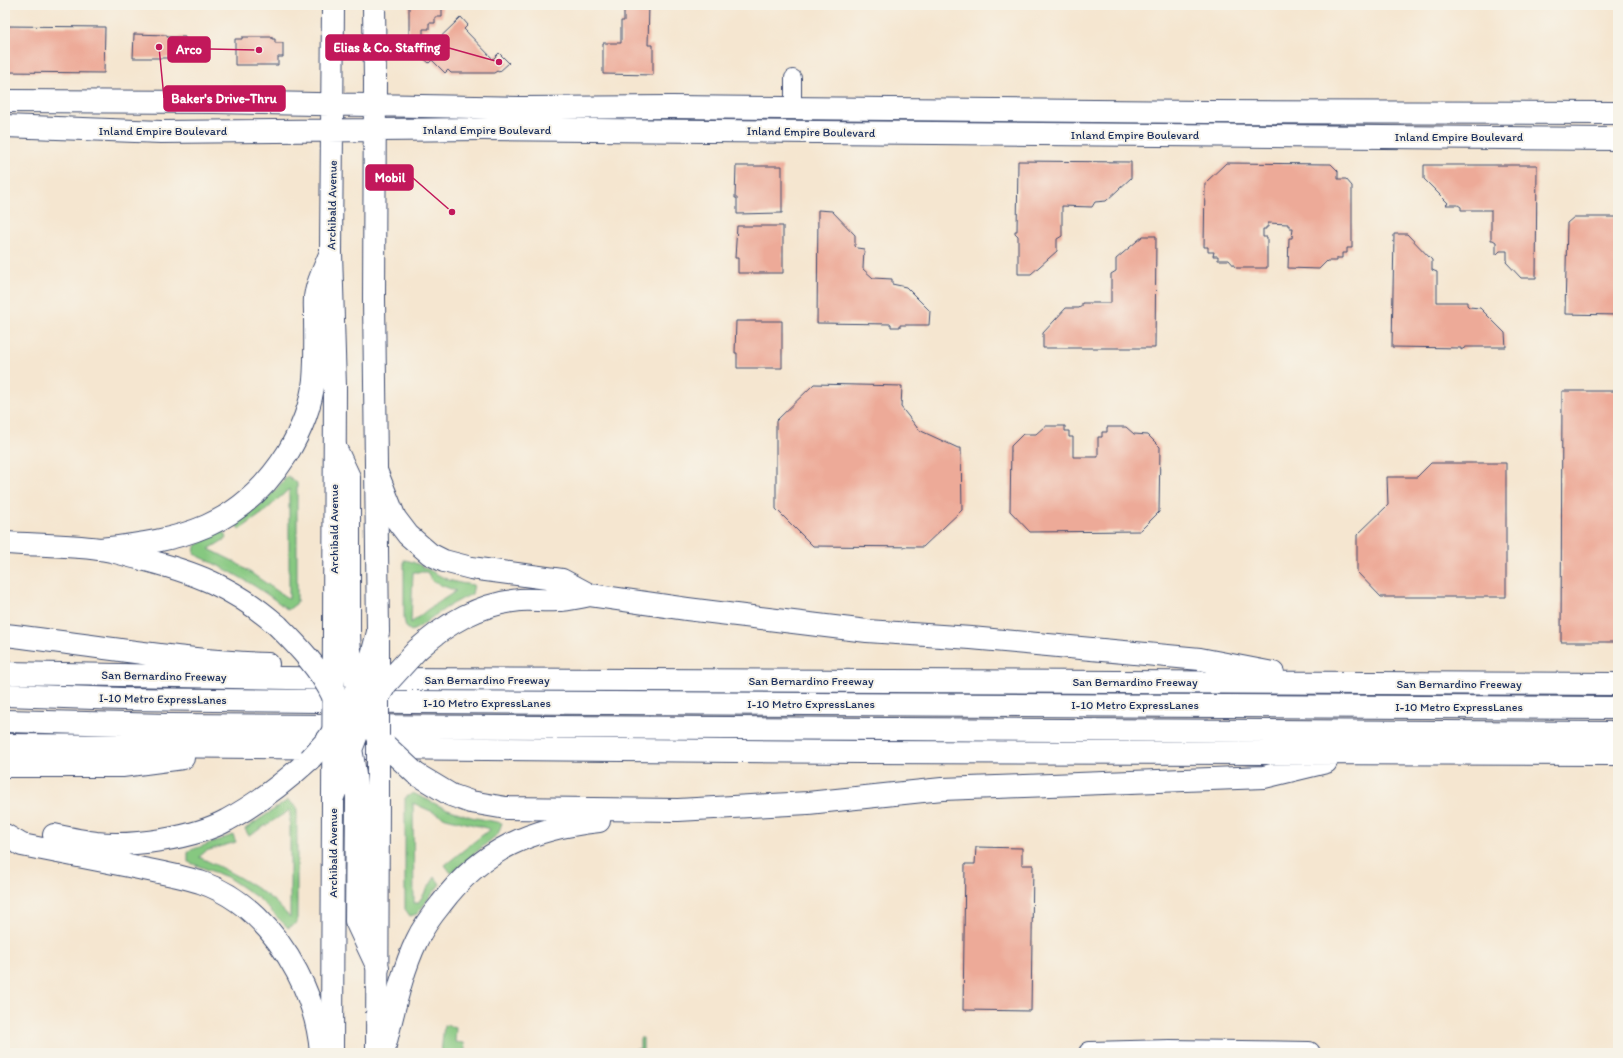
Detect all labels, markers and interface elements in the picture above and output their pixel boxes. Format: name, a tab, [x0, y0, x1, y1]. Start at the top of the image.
callout: Elias & Co. Staffing	[326, 35, 449, 60]
callout: Arco	[168, 37, 210, 62]
text: Elias & Co. Staffing	[333, 40, 441, 56]
text: Arco	[175, 42, 202, 57]
callout: Baker's Drive-Thru	[164, 86, 285, 111]
text: Baker's Drive-Thru	[171, 91, 277, 106]
street label: Inland Empire Boulevard	[423, 123, 552, 137]
street label: Inland Empire Boulevard	[99, 124, 228, 138]
street label: Inland Empire Boulevard	[747, 124, 876, 140]
street label: Inland Empire Boulevard	[1071, 128, 1200, 142]
street label: Inland Empire Boulevard	[1395, 130, 1524, 144]
street label: Archibald Avenue	[324, 160, 340, 250]
callout: Mobil	[366, 165, 413, 190]
text: Mobil	[375, 170, 406, 185]
street label: Archibald Avenue	[327, 484, 341, 574]
street label: San Bernardino Freeway	[101, 668, 227, 684]
street label: San Bernardino Freeway	[424, 673, 550, 687]
street label: San Bernardino Freeway	[748, 674, 874, 688]
street label: San Bernardino Freeway	[1072, 675, 1198, 689]
street label: San Bernardino Freeway	[1396, 677, 1522, 691]
street label: I-10 Metro ExpressLanes	[99, 691, 227, 707]
street label: I-10 Metro ExpressLanes	[423, 696, 551, 710]
street label: I-10 Metro ExpressLanes	[747, 697, 875, 711]
street label: I-10 Metro ExpressLanes	[1071, 698, 1199, 712]
street label: I-10 Metro ExpressLanes	[1395, 700, 1523, 714]
street label: Archibald Avenue	[326, 808, 340, 898]

